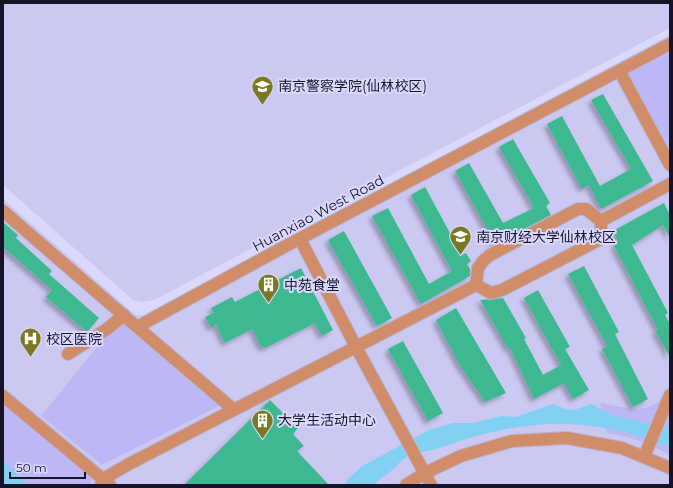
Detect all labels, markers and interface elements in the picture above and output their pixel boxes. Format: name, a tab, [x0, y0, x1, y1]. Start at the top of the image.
school or university icon: 南京警察学院(仙林校区)	[249, 73, 275, 106]
place label: 南京警察学院(仙林校区)	[278, 77, 427, 95]
street label: Huanxiao West Road	[249, 171, 387, 255]
school or university icon: 南京财经大学仙林校区	[448, 224, 474, 257]
place label: 南京财经大学仙林校区	[476, 228, 616, 246]
building icon: 中苑食堂	[255, 272, 281, 305]
place label: 中苑食堂	[284, 276, 340, 294]
hospital icon: 校区医院	[18, 326, 44, 359]
place label: 校区医院	[46, 330, 102, 348]
building icon: 大学生活动中心	[250, 407, 276, 440]
place label: 大学生活动中心	[278, 411, 376, 429]
scale bar	[10, 454, 85, 480]
text: 50 m	[16, 460, 47, 475]

